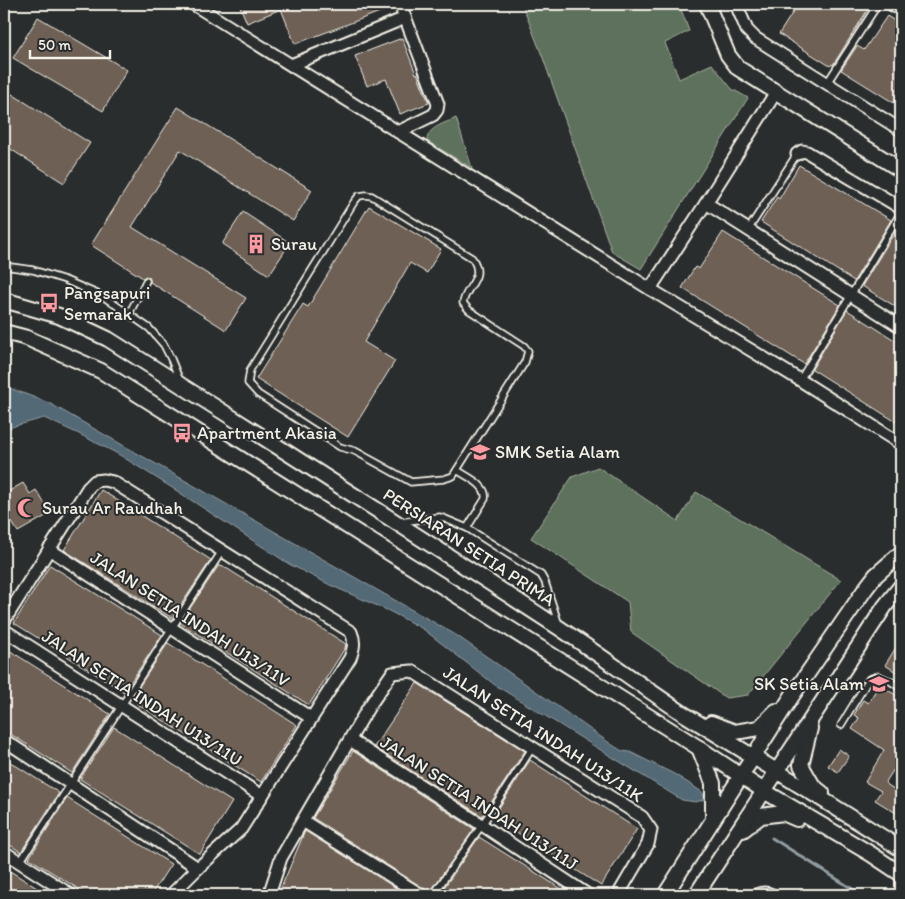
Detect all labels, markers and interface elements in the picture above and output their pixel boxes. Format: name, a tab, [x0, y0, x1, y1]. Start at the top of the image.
scale bar	[30, 28, 110, 60]
text: 50 m	[38, 36, 71, 54]
building icon: Surau	[245, 233, 267, 255]
place label: Surau	[271, 233, 317, 255]
place label: Pangsapuri Semarak	[64, 282, 150, 325]
bus stop icon: Pangsapuri Semarak	[38, 292, 60, 314]
bus stop icon: Apartment Akasia	[171, 422, 193, 444]
place label: Apartment Akasia	[197, 422, 337, 444]
school or university icon: SMK Setia Alam	[469, 441, 491, 463]
place label: SMK Setia Alam	[495, 441, 620, 463]
street label: PERSIARAN SETIA PRIMA	[379, 483, 559, 611]
mosque icon: Surau Ar Raudhah	[16, 497, 38, 519]
place label: Surau Ar Raudhah	[42, 497, 183, 519]
street label: JALAN SETIA INDAH U13/11V	[86, 546, 294, 692]
street label: JALAN SETIA INDAH U13/11U	[38, 625, 246, 771]
street label: JALAN SETIA INDAH U13/11K	[439, 661, 647, 807]
place label: SK Setia Alam	[754, 673, 864, 695]
school or university icon: SK Setia Alam	[868, 673, 890, 695]
street label: JALAN SETIA INDAH U13/11J	[376, 731, 582, 875]

